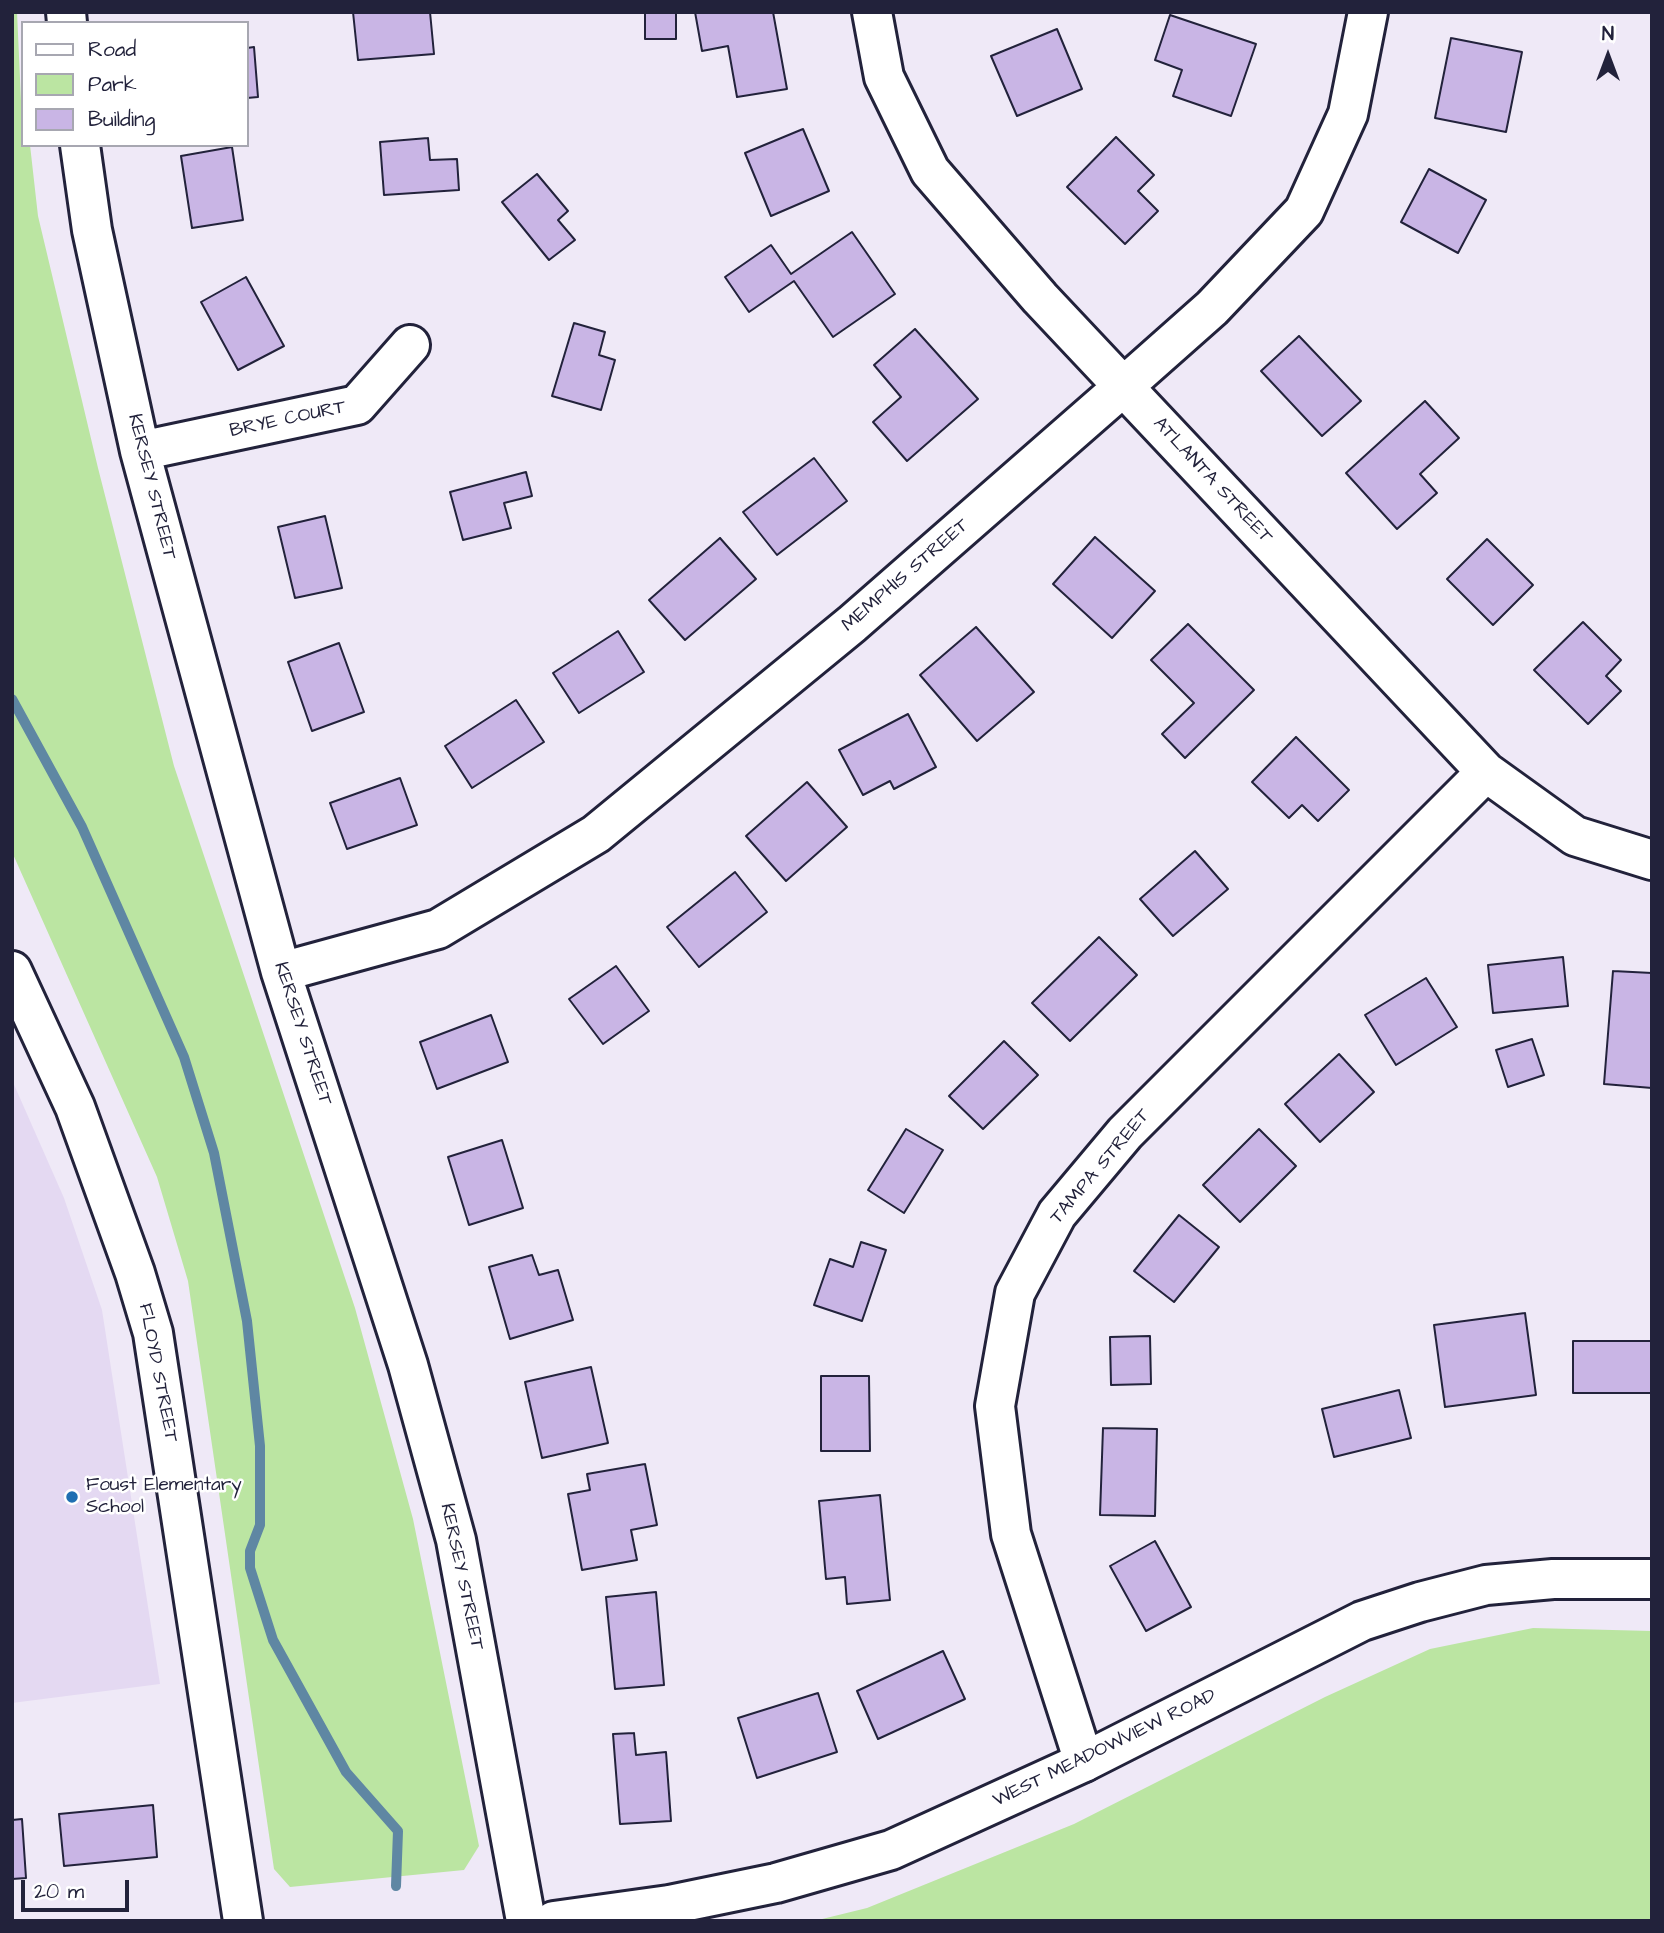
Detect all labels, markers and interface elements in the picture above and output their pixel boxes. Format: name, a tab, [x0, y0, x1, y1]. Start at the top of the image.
legend	[21, 21, 248, 147]
north arrow	[1573, 21, 1643, 91]
text: N	[1602, 21, 1614, 48]
text: Road	[88, 35, 136, 64]
text: Park	[88, 70, 137, 99]
text: Building	[88, 105, 155, 134]
street label: BRYE COURT	[228, 397, 348, 443]
street label: KERSEY STREET	[122, 412, 180, 562]
street label: ATLANTA STREET	[1147, 413, 1277, 549]
street label: MEMPHIS STREET	[838, 515, 974, 637]
street label: KERSEY STREET	[268, 959, 336, 1109]
street label: TAMPA STREET	[1046, 1105, 1156, 1229]
street label: FLOYD STREET	[132, 1302, 182, 1444]
place label: Foust Elementary School	[86, 1475, 242, 1519]
marker: Foust Elementary School	[64, 1489, 80, 1505]
street label: KERSEY STREET	[434, 1502, 488, 1652]
street label: WEST MEADOWVIEW ROAD	[990, 1685, 1220, 1813]
scale bar	[24, 1867, 133, 1911]
text: 20 m	[34, 1877, 84, 1906]

